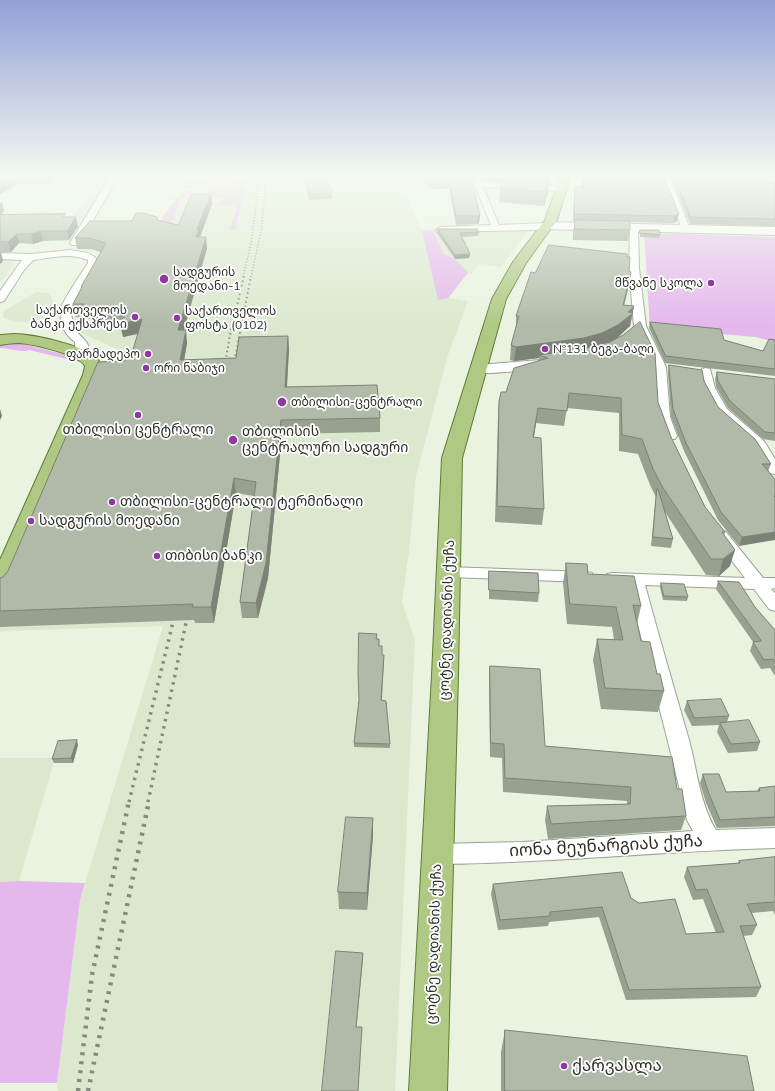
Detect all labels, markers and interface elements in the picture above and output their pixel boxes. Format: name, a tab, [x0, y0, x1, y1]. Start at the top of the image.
place label: სადგურის მოედანი-1	[173, 265, 240, 293]
marker: სადგურის მოედანი-1	[158, 273, 170, 285]
place label: მწვანე სკოლა	[615, 276, 703, 290]
marker: მწვანე სკოლა	[706, 278, 716, 288]
place label: საქართველოს ბანკი ექსპრესი	[30, 303, 127, 331]
place label: საქართველოს ფოსტა (0102)	[185, 304, 276, 332]
marker: საქართველოს ბანკი ექსპრესი	[130, 312, 140, 322]
marker: საქართველოს ფოსტა (0102)	[172, 313, 182, 323]
place label: №131 ბეგა-ბაღი	[553, 342, 654, 356]
marker: №131 ბეგა-ბაღი	[540, 344, 550, 354]
place label: ფარმადეპო	[66, 347, 140, 361]
marker: ფარმადეპო	[143, 349, 153, 359]
place label: ორი ნაბიჯი	[154, 361, 225, 375]
marker: ორი ნაბიჯი	[141, 363, 151, 373]
place label: თბილისი-ცენტრალი	[291, 395, 422, 409]
marker: თბილისი-ცენტრალი	[276, 396, 288, 408]
marker: თბილისი ცენტრალი	[133, 410, 143, 420]
place label: თბილისი ცენტრალი	[62, 422, 214, 438]
place label: თბილისის ცენტრალური სადგური	[242, 424, 408, 456]
marker: თბილისის ცენტრალური სადგური	[227, 434, 239, 446]
place label: თბილისი-ცენტრალი ტერმინალი	[120, 494, 363, 510]
marker: თბილისი-ცენტრალი ტერმინალი	[107, 497, 117, 507]
place label: სადგურის მოედანი	[39, 513, 180, 529]
marker: სადგურის მოედანი	[26, 516, 36, 526]
street label: ცოტნე დადიანის ქუჩა	[436, 539, 458, 701]
place label: თიბისი ბანკი	[165, 548, 263, 564]
marker: თიბისი ბანკი	[152, 551, 162, 561]
street label: იონა მეუნარგიას ქუჩა	[509, 831, 703, 861]
street label: ცოტნე დადიანის ქუჩა	[423, 863, 445, 1025]
place label: ქარვასლა	[572, 1056, 662, 1076]
marker: ქარვასლა	[559, 1061, 569, 1071]

